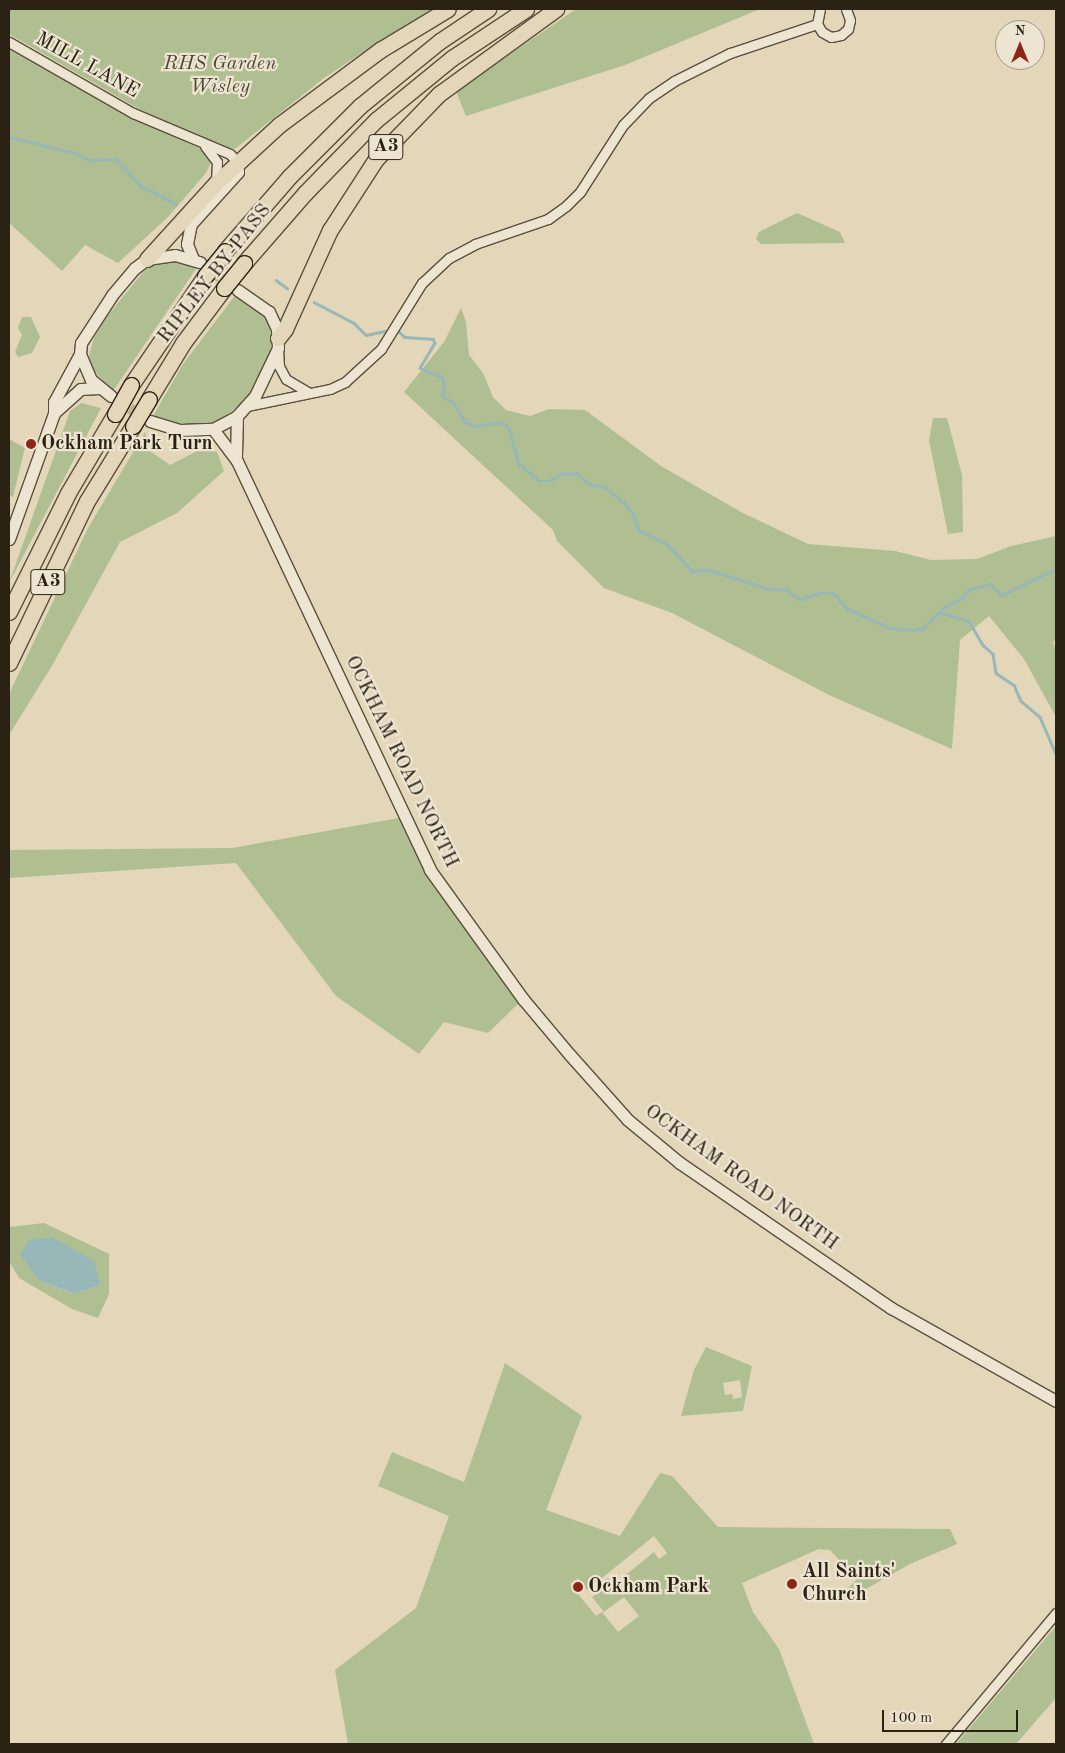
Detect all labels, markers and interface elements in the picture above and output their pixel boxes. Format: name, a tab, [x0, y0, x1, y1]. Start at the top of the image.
north arrow	[995, 20, 1045, 70]
text: N	[1015, 24, 1025, 38]
street label: MILL LANE	[31, 28, 143, 104]
park label: RHS Garden Wisley	[164, 52, 276, 99]
road number: A3	[367, 130, 405, 163]
street label: RIPLEY BY-PASS	[153, 199, 277, 349]
place label: Ockham Park Turn	[41, 432, 213, 456]
marker: Ockham Park Turn	[25, 438, 37, 450]
road number: A3	[29, 566, 67, 598]
street label: OCKHAM ROAD NORTH	[339, 652, 463, 872]
street label: OCKHAM ROAD NORTH	[640, 1100, 842, 1256]
place label: All Saints' Church	[802, 1560, 895, 1607]
place label: Ockham Park	[588, 1575, 709, 1599]
marker: All Saints' Church	[786, 1578, 798, 1590]
marker: Ockham Park	[572, 1581, 584, 1593]
scale bar	[885, 1700, 1021, 1732]
text: 100 m	[890, 1711, 932, 1726]

